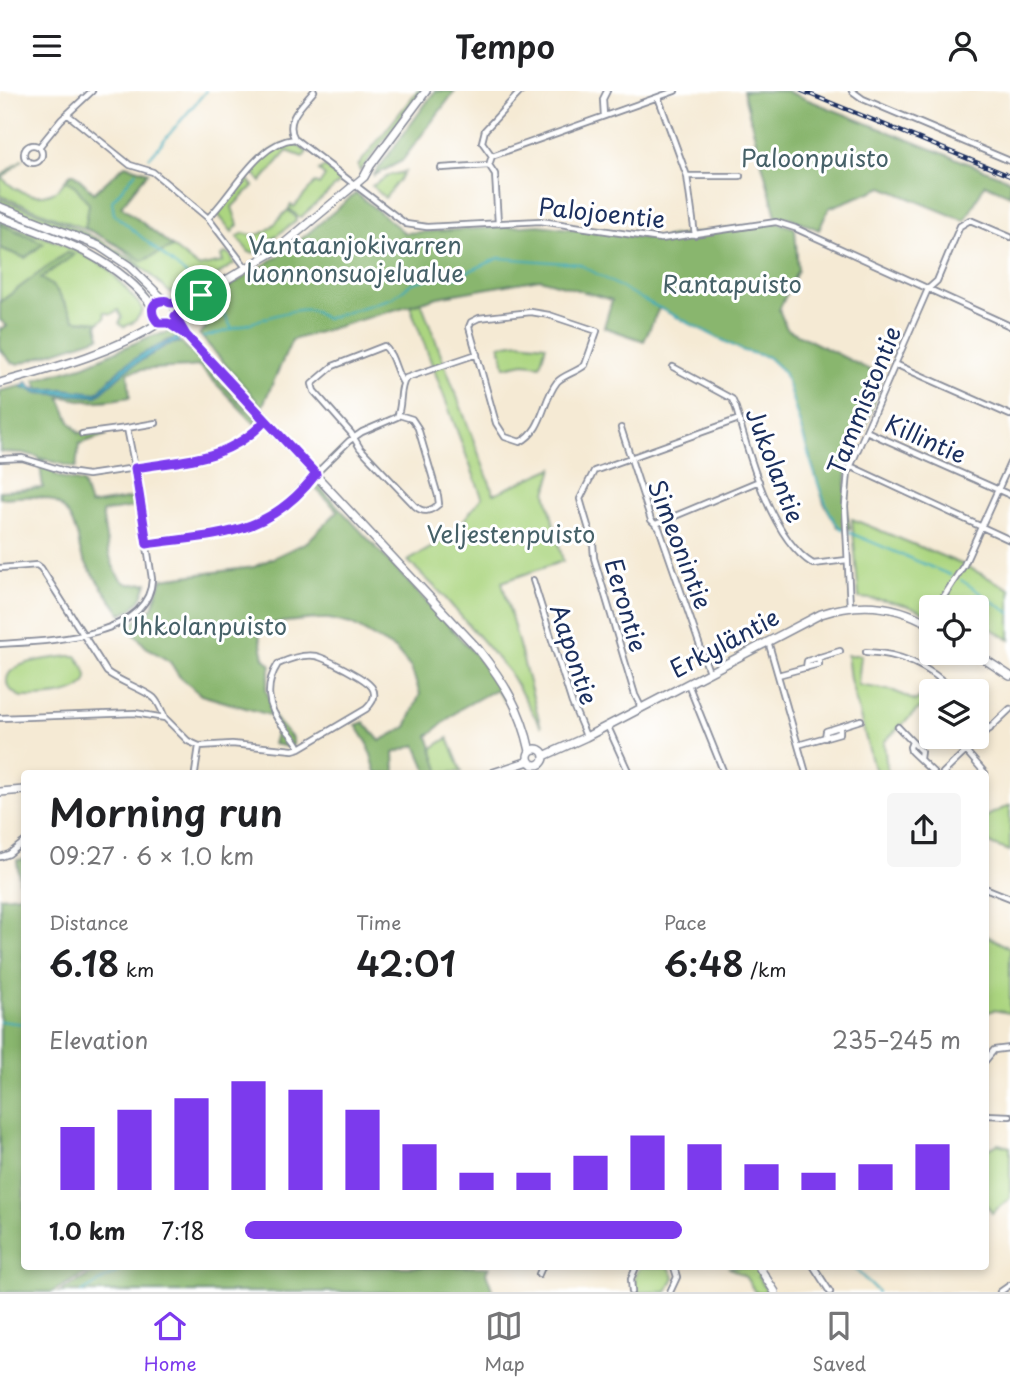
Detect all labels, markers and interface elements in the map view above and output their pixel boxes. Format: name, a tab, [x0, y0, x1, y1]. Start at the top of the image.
text: Tempo	[455, 22, 555, 70]
icon: menu	[28, 27, 66, 65]
icon: person	[944, 27, 982, 65]
park label: Paloonpuisto	[741, 139, 889, 175]
street label: Palojoentie	[537, 187, 667, 237]
park label: Vantaanjokivarren luonnonsuojelualue	[246, 226, 464, 290]
pin	[171, 265, 231, 325]
park label: Rantapuisto	[662, 265, 802, 301]
icon: arrive	[182, 276, 220, 314]
street label: Tammistontie	[817, 320, 909, 480]
street label: Jukolantie	[738, 402, 814, 528]
street label: Killintie	[880, 404, 972, 472]
street label: Simeonintie	[640, 474, 722, 614]
park label: Veljestenpuisto	[427, 515, 595, 551]
street label: Eerontie	[597, 554, 657, 656]
map controls	[919, 595, 989, 749]
button: locate	[919, 595, 989, 665]
street label: Erkyläntie	[663, 598, 785, 686]
street label: Aapontie	[542, 599, 608, 709]
park label: Uhkolanpuisto	[121, 607, 287, 643]
button: layers	[919, 679, 989, 749]
text: Morning run	[49, 783, 283, 840]
button: share	[887, 793, 961, 867]
text: 09:27 · 6 × 1.0 km	[49, 838, 254, 873]
text: Distance	[49, 908, 129, 936]
text: Time	[356, 908, 401, 936]
text: Pace	[664, 908, 707, 936]
text: 6.18	[49, 936, 119, 989]
text: 42:01	[356, 936, 456, 989]
text: 6:48	[664, 936, 744, 989]
text: km	[119, 955, 154, 983]
text: /km	[744, 955, 787, 983]
text: Elevation	[49, 1022, 148, 1057]
text: 235–245 m	[832, 1022, 961, 1057]
text: 1.0 km	[49, 1213, 126, 1248]
text: 7:18	[161, 1213, 205, 1248]
tab: Home	[144, 1307, 197, 1377]
tab: Map	[484, 1307, 525, 1377]
tab: Saved	[812, 1307, 866, 1377]

